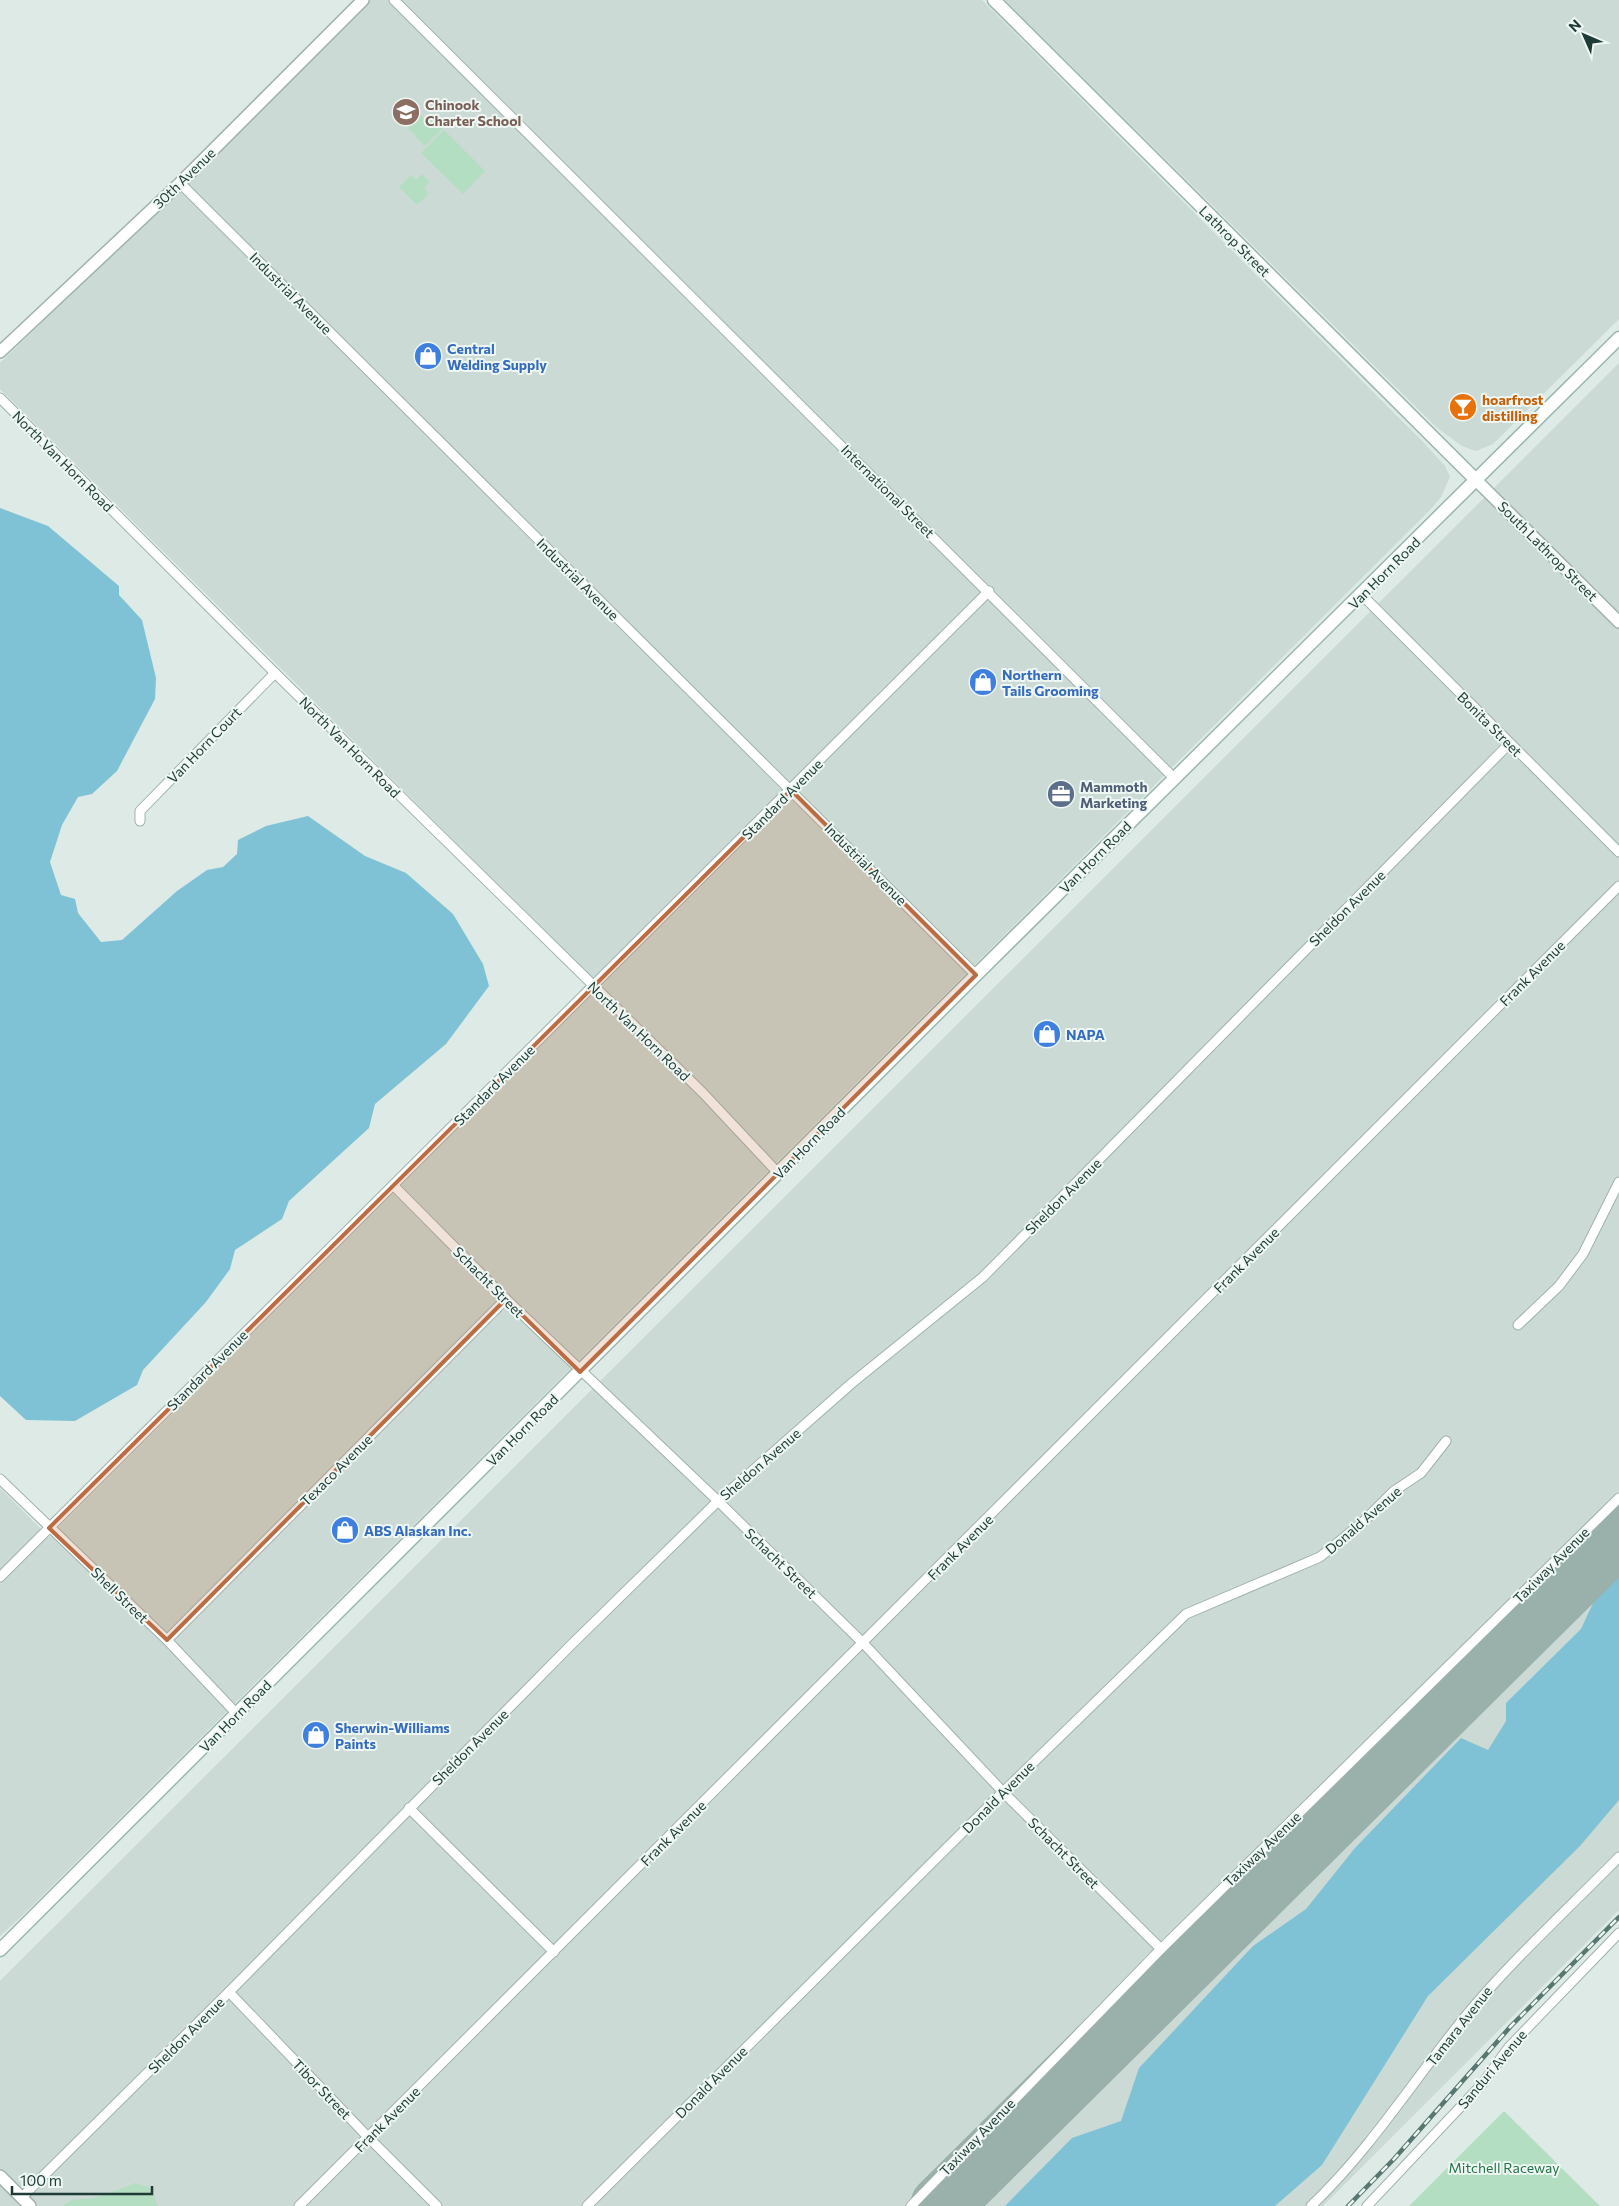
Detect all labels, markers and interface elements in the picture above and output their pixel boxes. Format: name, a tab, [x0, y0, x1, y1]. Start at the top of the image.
north arrow	[1559, 10, 1609, 60]
text: N	[1565, 16, 1584, 35]
place label: Chinook Charter School	[425, 96, 521, 129]
school or university icon: Chinook Charter School	[391, 97, 421, 127]
street label: 30th Avenue	[149, 144, 219, 212]
street label: Lathrop Street	[1196, 202, 1274, 280]
street label: Industrial Avenue	[246, 248, 336, 338]
place label: Central Welding Supply	[447, 340, 547, 373]
shop icon: Central Welding Supply	[413, 341, 443, 371]
place label: hoarfrost distilling	[1482, 391, 1544, 424]
bar icon: hoarfrost distilling	[1448, 392, 1478, 422]
street label: North Van Horn Road	[9, 407, 117, 515]
street label: International Street	[838, 441, 938, 541]
street label: South Lathrop Street	[1495, 498, 1602, 605]
street label: Van Horn Road	[1344, 533, 1424, 613]
street label: Industrial Avenue	[533, 534, 623, 624]
place label: Northern Tails Grooming	[1002, 666, 1099, 699]
shop icon: Northern Tails Grooming	[968, 667, 998, 697]
street label: Bonita Street	[1454, 688, 1526, 760]
street label: North Van Horn Road	[296, 693, 404, 801]
street label: Van Horn Court	[163, 703, 245, 787]
street label: Standard Avenue	[738, 755, 826, 843]
place label: Mammoth Marketing	[1080, 778, 1147, 811]
office icon: Mammoth Marketing	[1046, 779, 1076, 809]
street label: Van Horn Road	[1055, 817, 1135, 897]
street label: Industrial Avenue	[821, 819, 911, 909]
street label: Sheldon Avenue	[1305, 866, 1389, 950]
street label: Frank Avenue	[1496, 937, 1568, 1009]
street label: North Van Horn Road	[584, 978, 694, 1084]
shop icon: NAPA	[1032, 1019, 1062, 1049]
place label: NAPA	[1066, 1026, 1105, 1043]
street label: Standard Avenue	[450, 1041, 538, 1129]
street label: Van Horn Road	[769, 1103, 849, 1183]
street label: Sheldon Avenue	[1021, 1154, 1105, 1238]
street label: Frank Avenue	[1210, 1224, 1282, 1296]
street label: Schacht Street	[450, 1243, 528, 1321]
street label: Standard Avenue	[163, 1326, 251, 1414]
street label: Van Horn Road	[482, 1390, 562, 1470]
street label: Sheldon Avenue	[716, 1424, 804, 1504]
street label: Texaco Avenue	[297, 1431, 375, 1509]
street label: Donald Avenue	[1322, 1482, 1404, 1558]
street label: Frank Avenue	[924, 1511, 996, 1583]
shop icon: ABS Alaskan Inc.	[330, 1515, 360, 1545]
place label: ABS Alaskan Inc.	[364, 1522, 472, 1539]
street label: Taxiway Avenue	[1509, 1523, 1593, 1607]
street label: Schacht Street	[741, 1524, 821, 1602]
street label: Shell Street	[88, 1564, 152, 1627]
street label: Van Horn Road	[195, 1676, 275, 1756]
street label: Sheldon Avenue	[428, 1705, 512, 1789]
place label: Sherwin-Williams Paints	[335, 1719, 450, 1752]
shop icon: Sherwin-Williams Paints	[301, 1720, 331, 1750]
street label: Donald Avenue	[958, 1757, 1038, 1837]
street label: Frank Avenue	[637, 1797, 709, 1869]
street label: Taxiway Avenue	[1220, 1808, 1304, 1890]
street label: Schacht Street	[1025, 1814, 1103, 1892]
street label: Tamara Avenue	[1423, 1983, 1495, 2069]
street label: Sheldon Avenue	[144, 1993, 228, 2077]
street label: Sanduri Avenue	[1454, 2026, 1530, 2112]
street label: Donald Avenue	[671, 2042, 751, 2122]
street label: Tibor Street	[289, 2055, 355, 2123]
street label: Frank Avenue	[351, 2083, 423, 2155]
street label: Taxiway Avenue	[936, 2095, 1018, 2179]
park label: Mitchell Raceway	[1448, 2159, 1560, 2176]
scale bar	[12, 2164, 152, 2196]
text: 100 m	[20, 2171, 62, 2189]

